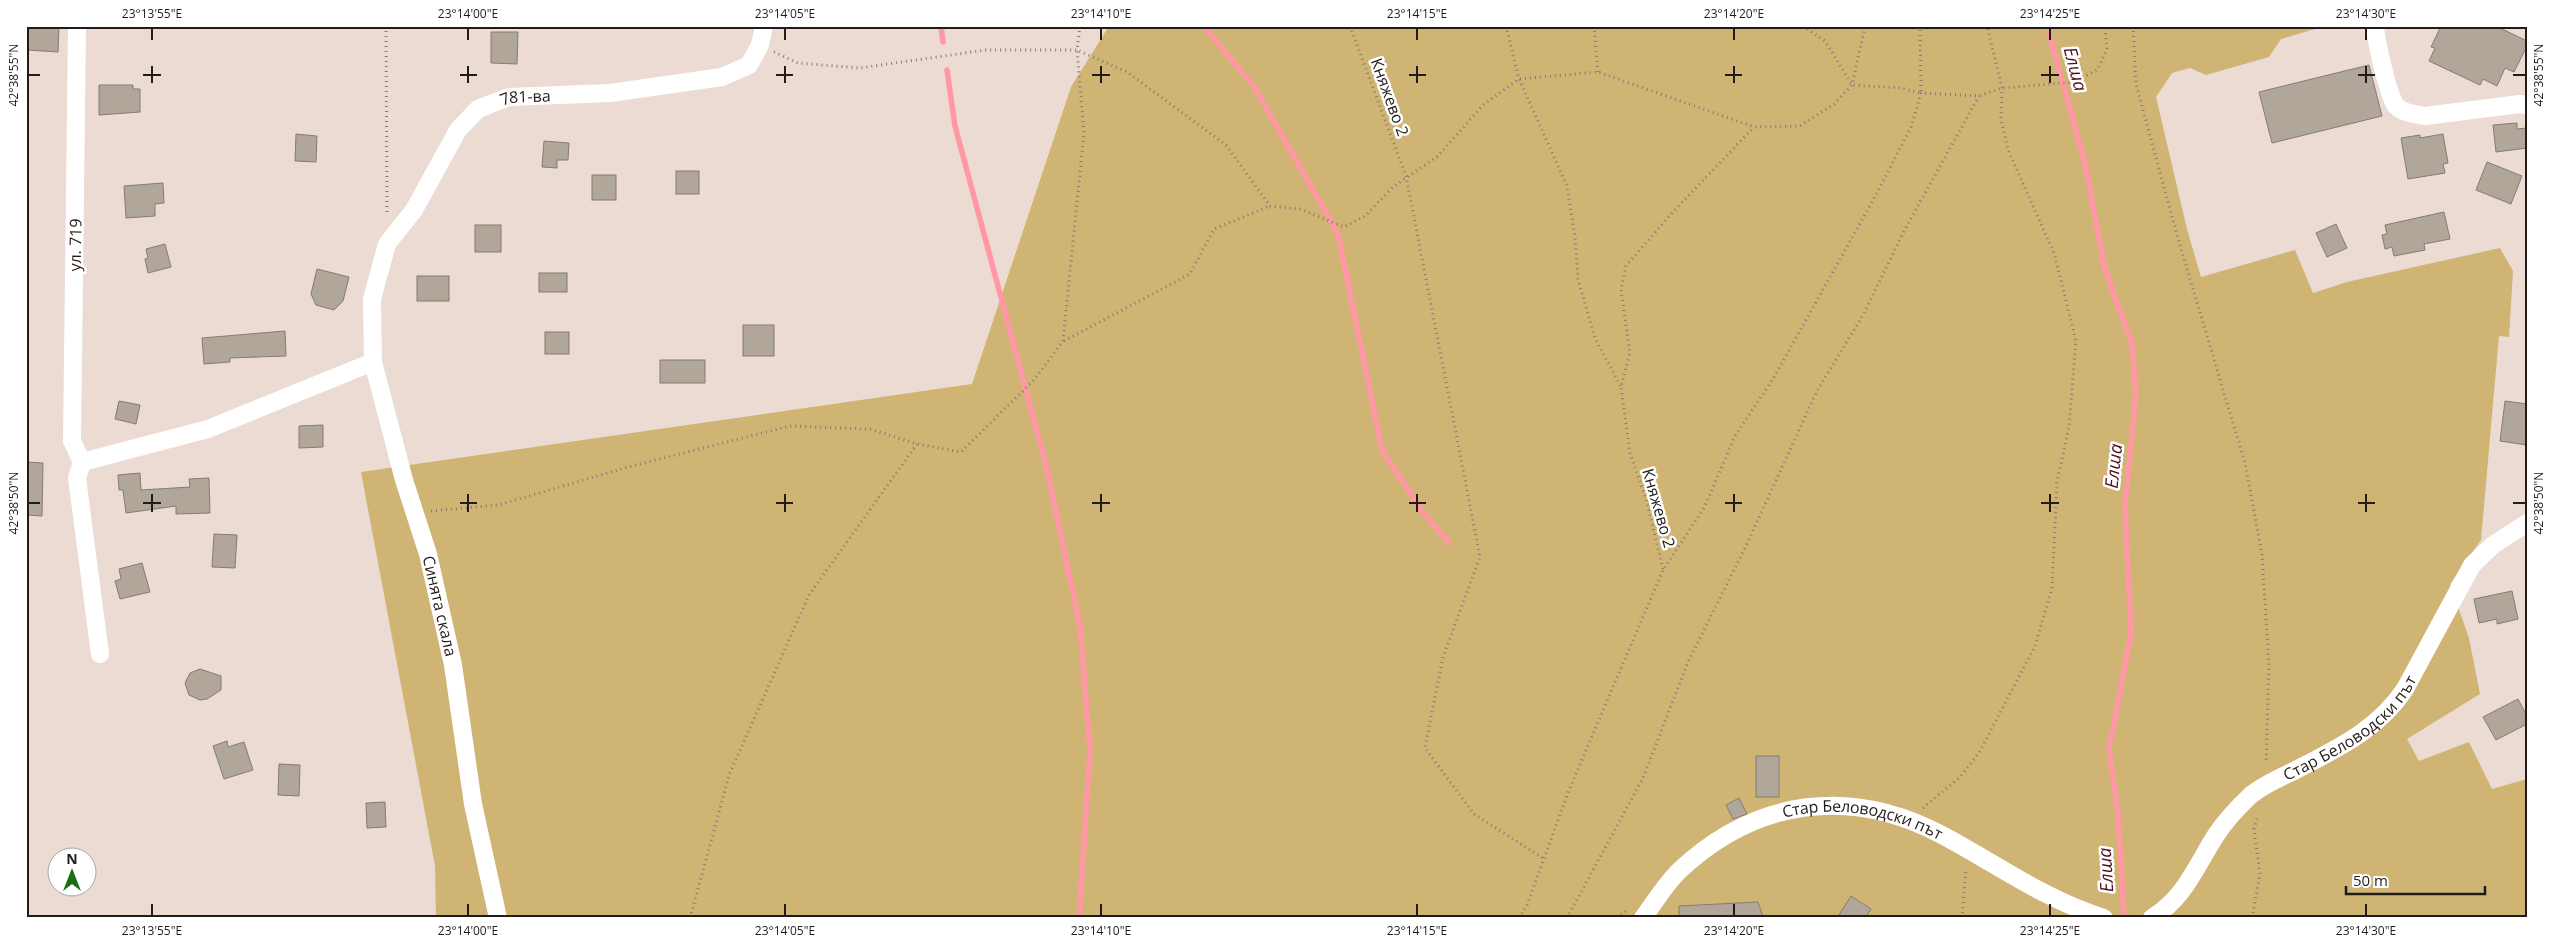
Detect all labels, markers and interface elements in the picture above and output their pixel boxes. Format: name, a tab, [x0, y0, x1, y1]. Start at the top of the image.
text: 23°13'55"E	[122, 5, 182, 22]
text: 23°14'00"E	[438, 5, 498, 22]
text: 23°14'05"E	[755, 5, 815, 22]
text: 23°14'10"E	[1071, 5, 1131, 22]
text: 23°14'15"E	[1387, 5, 1447, 22]
text: 23°14'20"E	[1704, 5, 1764, 22]
text: 23°14'25"E	[2020, 5, 2080, 22]
text: 23°14'30"E	[2336, 5, 2396, 22]
text: 42°38'55"N	[5, 44, 22, 106]
water label: Елша	[2059, 44, 2093, 94]
text: 42°38'55"N	[2530, 44, 2547, 106]
street label: Княжево 2	[1366, 55, 1414, 139]
street label: 781-ва	[497, 84, 551, 111]
street label: ул. 719	[64, 218, 86, 272]
water label: Елша	[2099, 442, 2127, 489]
street label: Княжево 2	[1637, 466, 1681, 550]
text: 42°38'50"N	[5, 472, 22, 534]
text: 42°38'50"N	[2530, 472, 2547, 534]
street label: Синята скала	[418, 553, 462, 659]
street label: Стар Беловодски път	[2279, 671, 2422, 786]
street label: Стар Беловодски път	[1780, 795, 1947, 845]
north arrow	[48, 846, 98, 896]
water label: Елша	[2092, 847, 2118, 893]
text: N	[66, 849, 78, 868]
scale bar	[2346, 864, 2484, 896]
text: 50 m	[2353, 870, 2388, 890]
text: 23°13'55"E	[122, 922, 182, 939]
text: 23°14'00"E	[438, 922, 498, 939]
text: 23°14'05"E	[755, 922, 815, 939]
text: 23°14'10"E	[1071, 922, 1131, 939]
text: 23°14'15"E	[1387, 922, 1447, 939]
text: 23°14'20"E	[1704, 922, 1764, 939]
text: 23°14'25"E	[2020, 922, 2080, 939]
text: 23°14'30"E	[2336, 922, 2396, 939]

